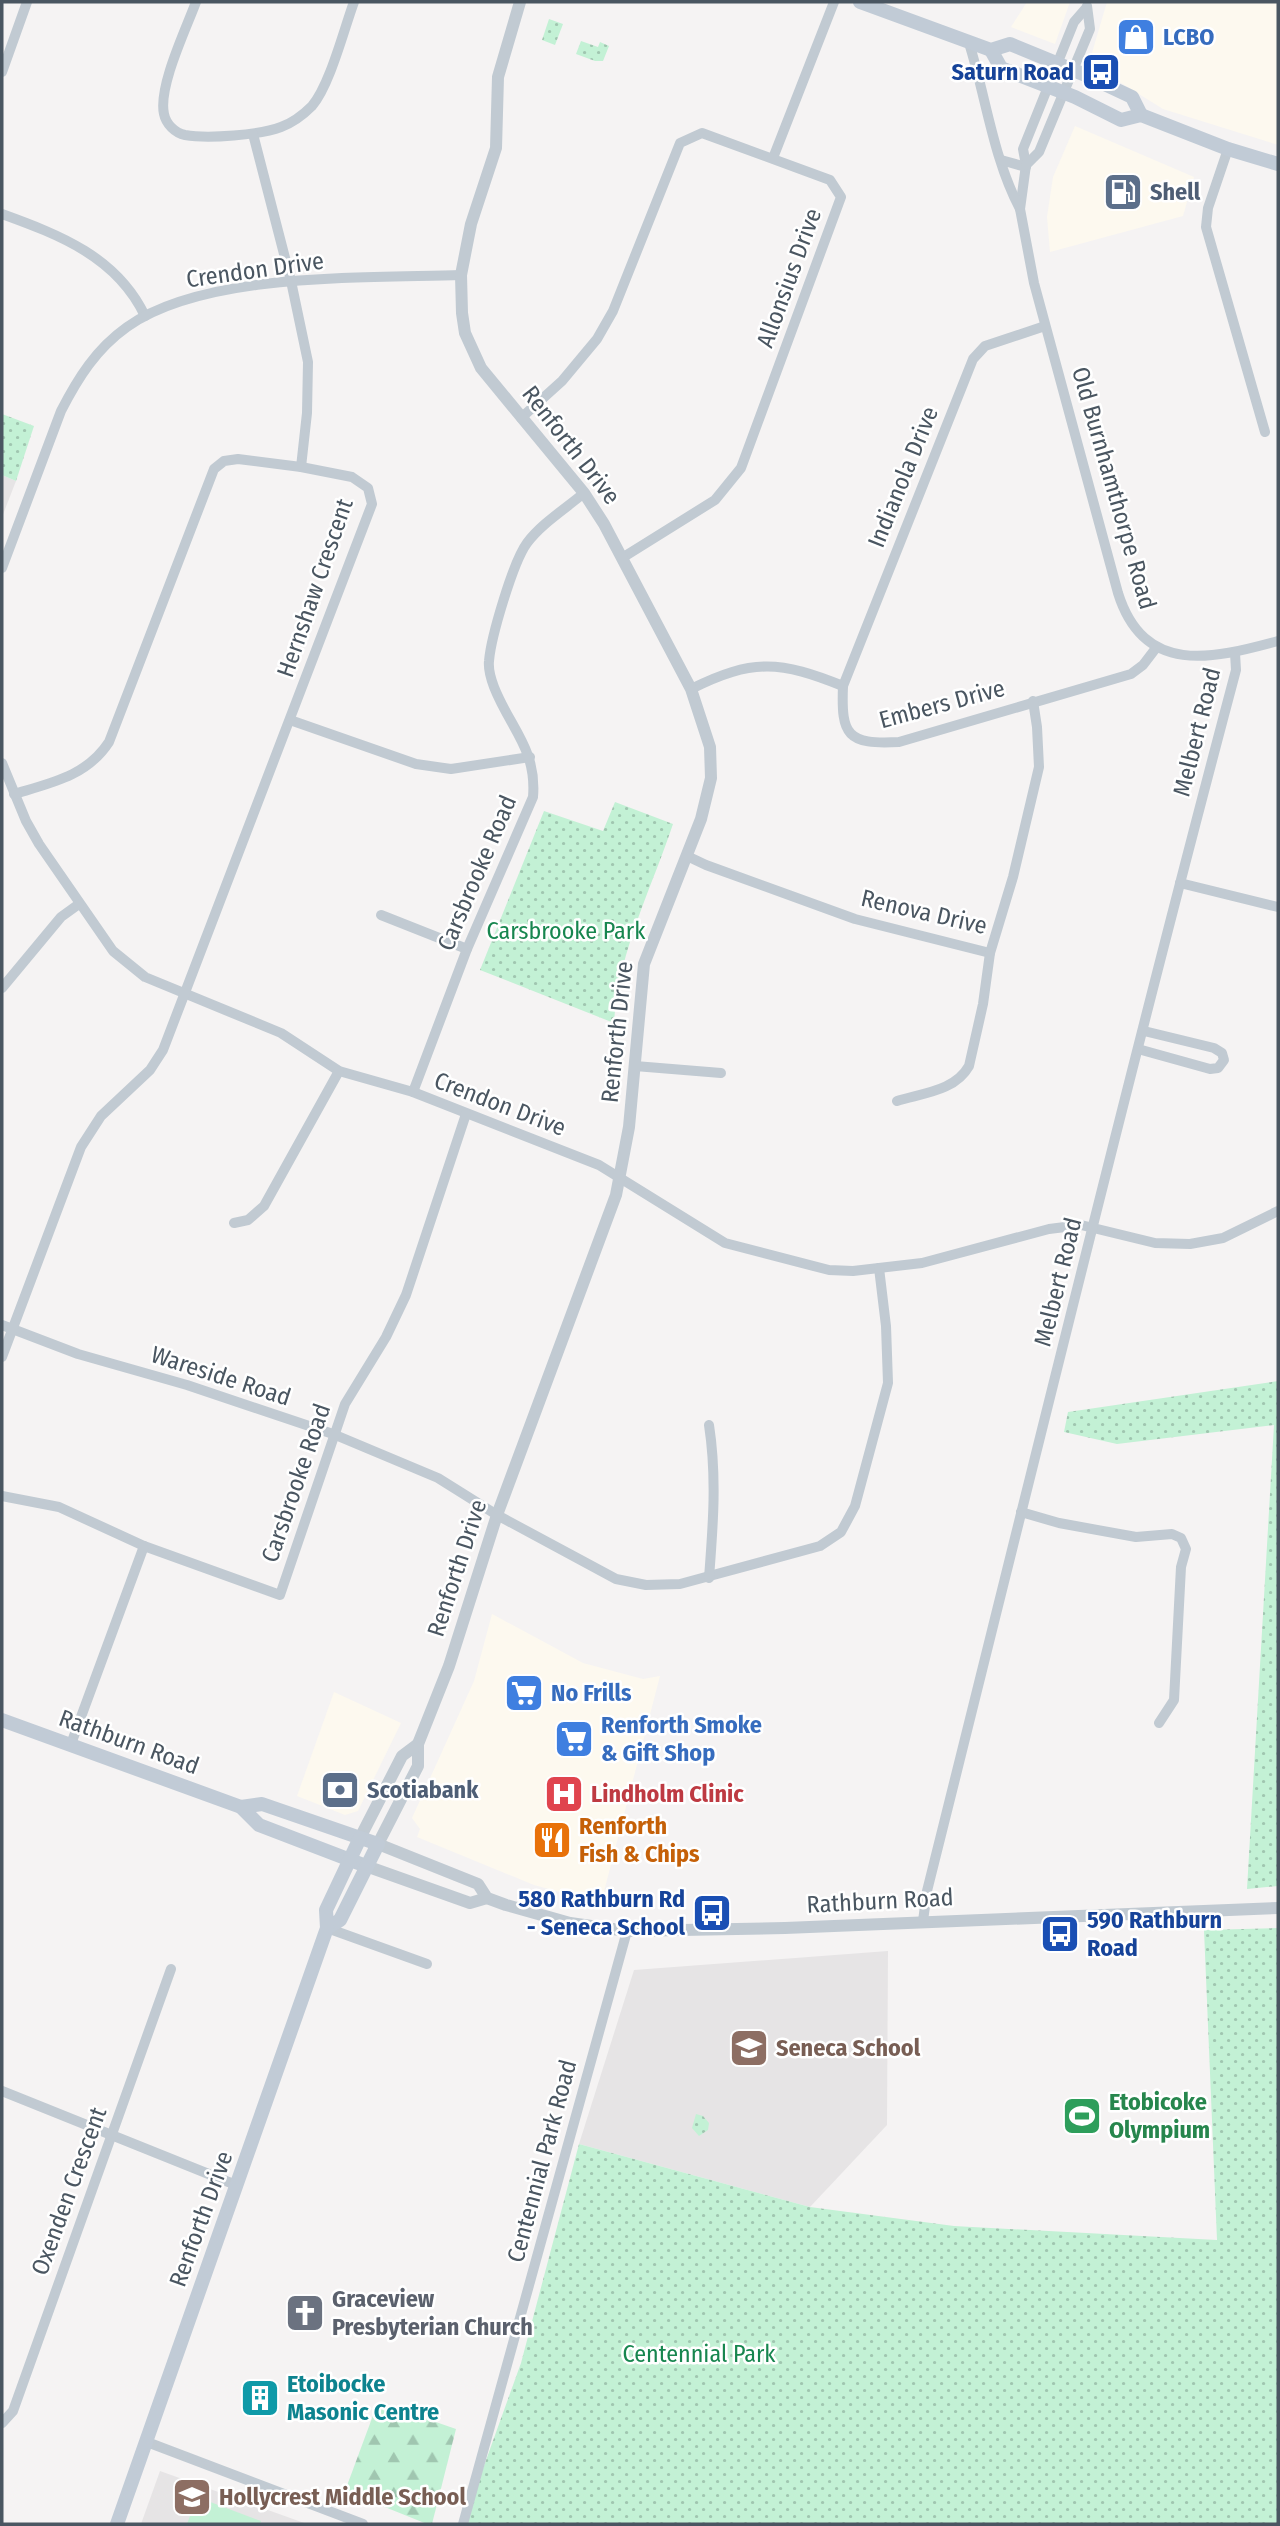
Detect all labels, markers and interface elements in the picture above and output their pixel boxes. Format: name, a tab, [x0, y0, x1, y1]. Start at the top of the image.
shop icon: LCBO	[1115, 16, 1157, 58]
place label: LCBO	[1163, 23, 1214, 51]
bus stop icon: Saturn Road	[1080, 51, 1122, 93]
place label: Saturn Road	[952, 58, 1074, 86]
fuel station icon: Shell	[1102, 171, 1144, 213]
place label: Shell	[1150, 178, 1201, 206]
street label: Allonsius Drive	[751, 205, 827, 351]
street label: Crendon Drive	[184, 246, 326, 294]
street label: Old Burnhamthorpe Road	[1066, 364, 1162, 612]
street label: Renforth Drive	[516, 380, 626, 510]
street label: Indianola Drive	[862, 403, 944, 551]
street label: Hernshaw Crescent	[271, 495, 359, 681]
street label: Melbert Road	[1168, 665, 1226, 799]
street label: Embers Drive	[876, 674, 1008, 734]
street label: Carsbrooke Road	[432, 791, 522, 955]
street label: Renova Drive	[858, 884, 990, 940]
park label: Carsbrooke Park	[487, 917, 646, 945]
street label: Renforth Drive	[596, 960, 638, 1104]
street label: Crendon Drive	[430, 1066, 570, 1142]
street label: Melbert Road	[1029, 1215, 1087, 1349]
street label: Wareside Road	[148, 1340, 294, 1412]
street label: Carsbrooke Road	[256, 1400, 336, 1566]
street label: Renforth Drive	[422, 1496, 492, 1640]
supermarket icon: No Frills	[503, 1672, 545, 1714]
place label: No Frills	[551, 1679, 632, 1707]
street label: Rathburn Road	[55, 1704, 203, 1780]
place label: Renforth Smoke & Gift Shop	[601, 1711, 762, 1767]
supermarket icon: Renforth Smoke & Gift Shop	[553, 1718, 595, 1760]
bank icon: Scotiabank	[319, 1769, 361, 1811]
hospital icon: Lindholm Clinic	[543, 1773, 585, 1815]
place label: Scotiabank	[367, 1776, 479, 1804]
place label: Lindholm Clinic	[591, 1780, 744, 1808]
place label: Renforth Fish & Chips	[579, 1812, 700, 1868]
restaurant icon: Renforth Fish & Chips	[531, 1819, 573, 1861]
street label: Rathburn Road	[806, 1883, 954, 1919]
place label: 580 Rathburn Rd - Seneca School	[518, 1885, 685, 1941]
bus stop icon: 580 Rathburn Rd - Seneca School	[691, 1892, 733, 1934]
place label: 590 Rathburn Road	[1087, 1906, 1222, 1962]
bus stop icon: 590 Rathburn Road	[1039, 1913, 1081, 1955]
school or university icon: Seneca School	[728, 2027, 770, 2069]
place label: Seneca School	[776, 2034, 921, 2062]
street label: Centennial Park Road	[502, 2057, 582, 2265]
place label: Etobicoke Olympium	[1109, 2088, 1210, 2144]
sports icon: Etobicoke Olympium	[1061, 2095, 1103, 2137]
street label: Oxenden Crescent	[26, 2103, 112, 2279]
street label: Renforth Drive	[164, 2147, 238, 2291]
place label: Graceview Presbyterian Church	[332, 2285, 533, 2341]
church icon: Graceview Presbyterian Church	[284, 2292, 326, 2334]
park label: Centennial Park	[622, 2340, 776, 2368]
place label: Etoibocke Masonic Centre	[287, 2370, 439, 2426]
building icon: Etoibocke Masonic Centre	[239, 2377, 281, 2419]
school or university icon: Hollycrest Middle School	[171, 2476, 213, 2518]
place label: Hollycrest Middle School	[219, 2483, 466, 2511]

